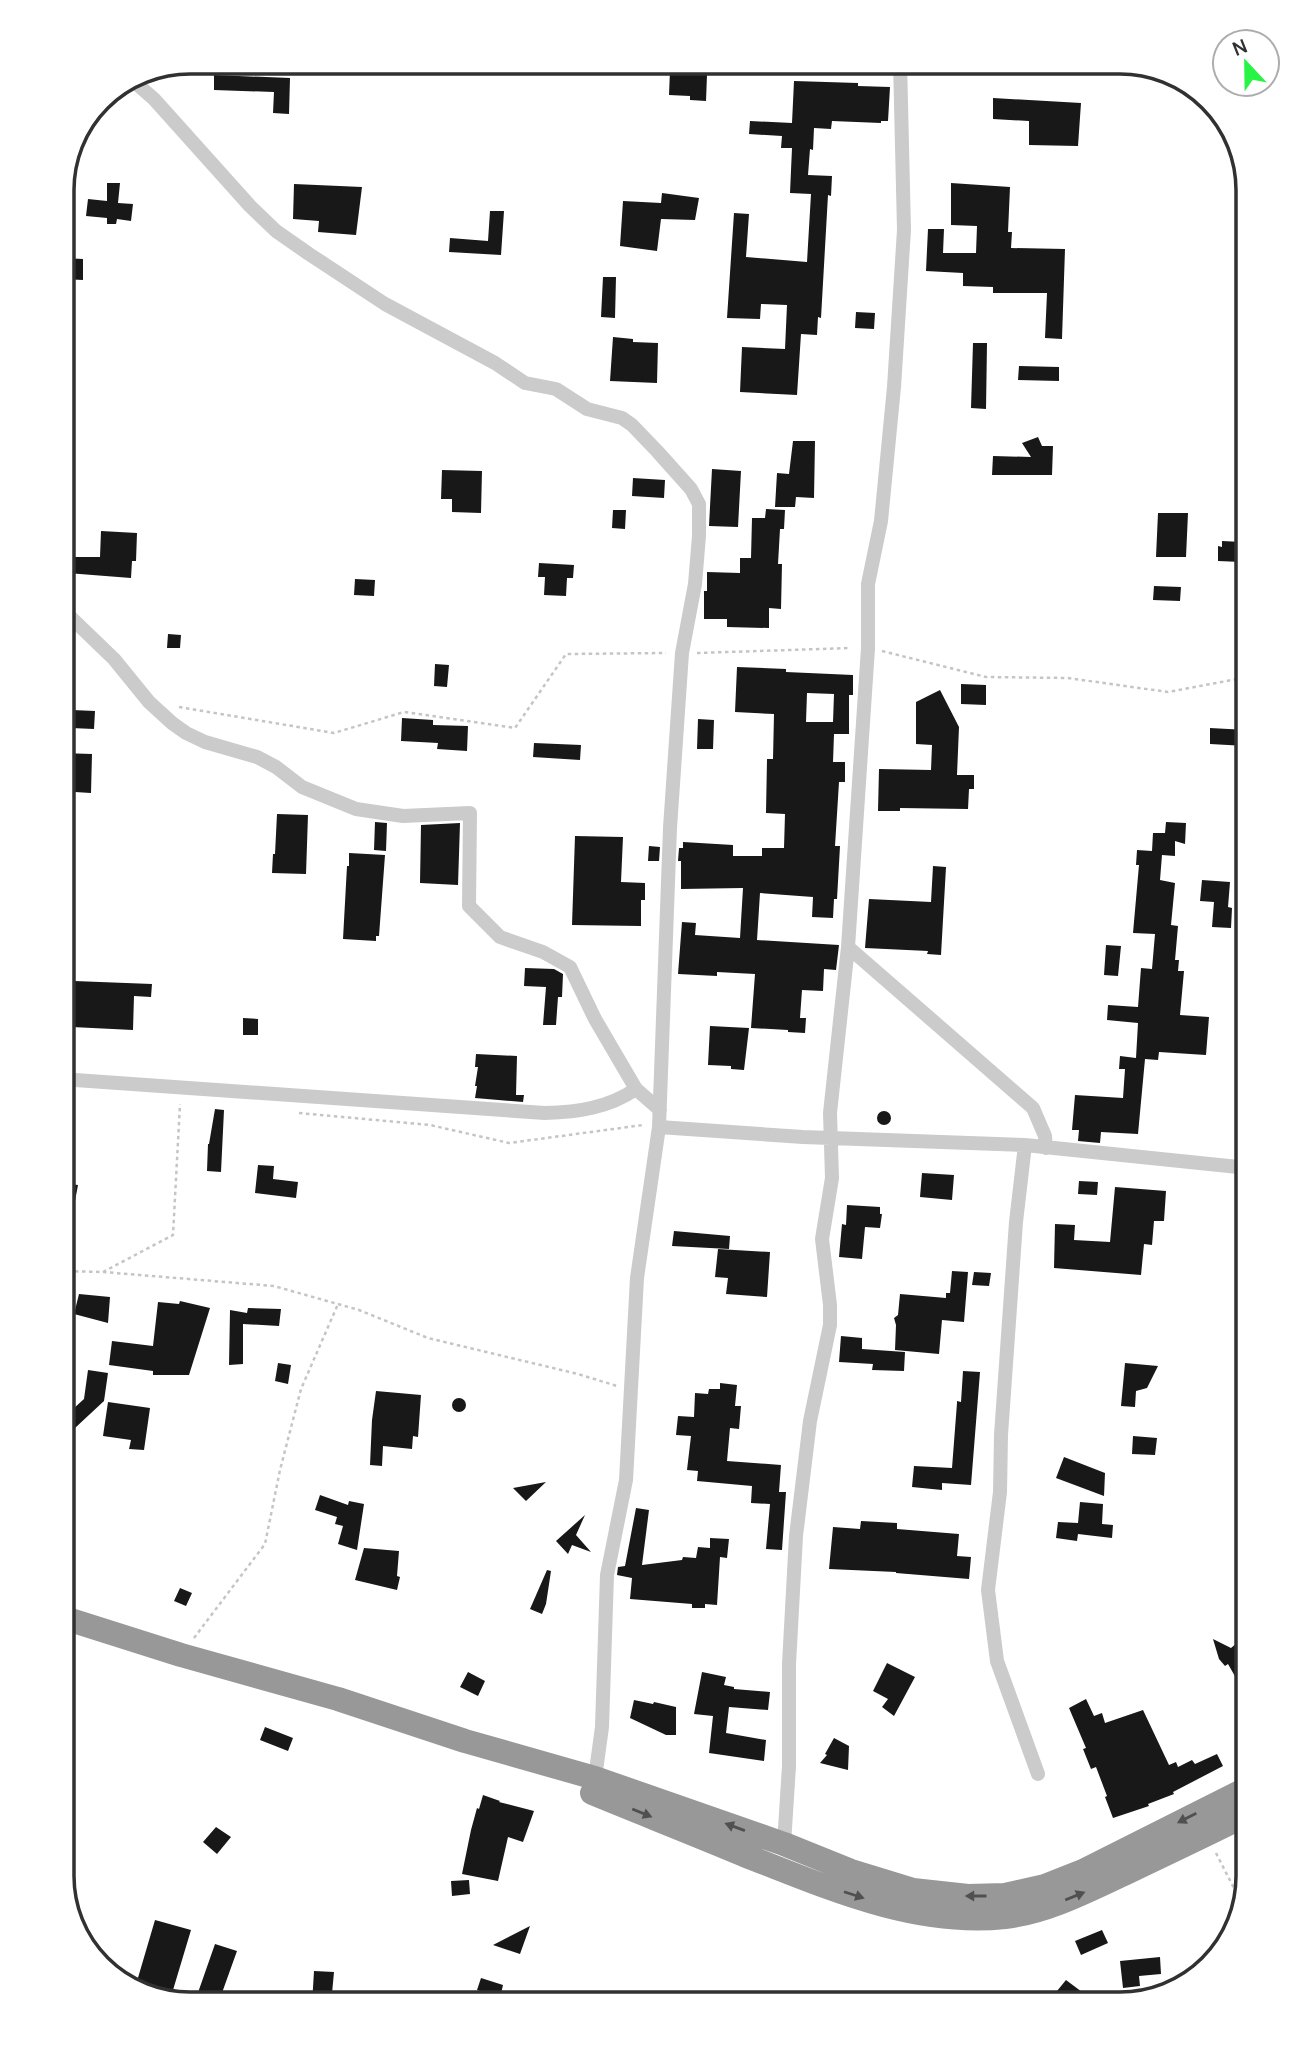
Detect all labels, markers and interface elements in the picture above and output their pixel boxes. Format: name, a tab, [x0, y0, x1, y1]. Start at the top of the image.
north arrow	[1211, 28, 1281, 98]
text: N	[1228, 33, 1251, 62]
one-way arrow	[631, 1808, 652, 1819]
one-way arrow	[1177, 1813, 1197, 1824]
one-way arrow	[725, 1821, 746, 1832]
one-way arrow	[844, 1890, 865, 1901]
one-way arrow	[965, 1890, 987, 1902]
one-way arrow	[1065, 1891, 1086, 1902]

